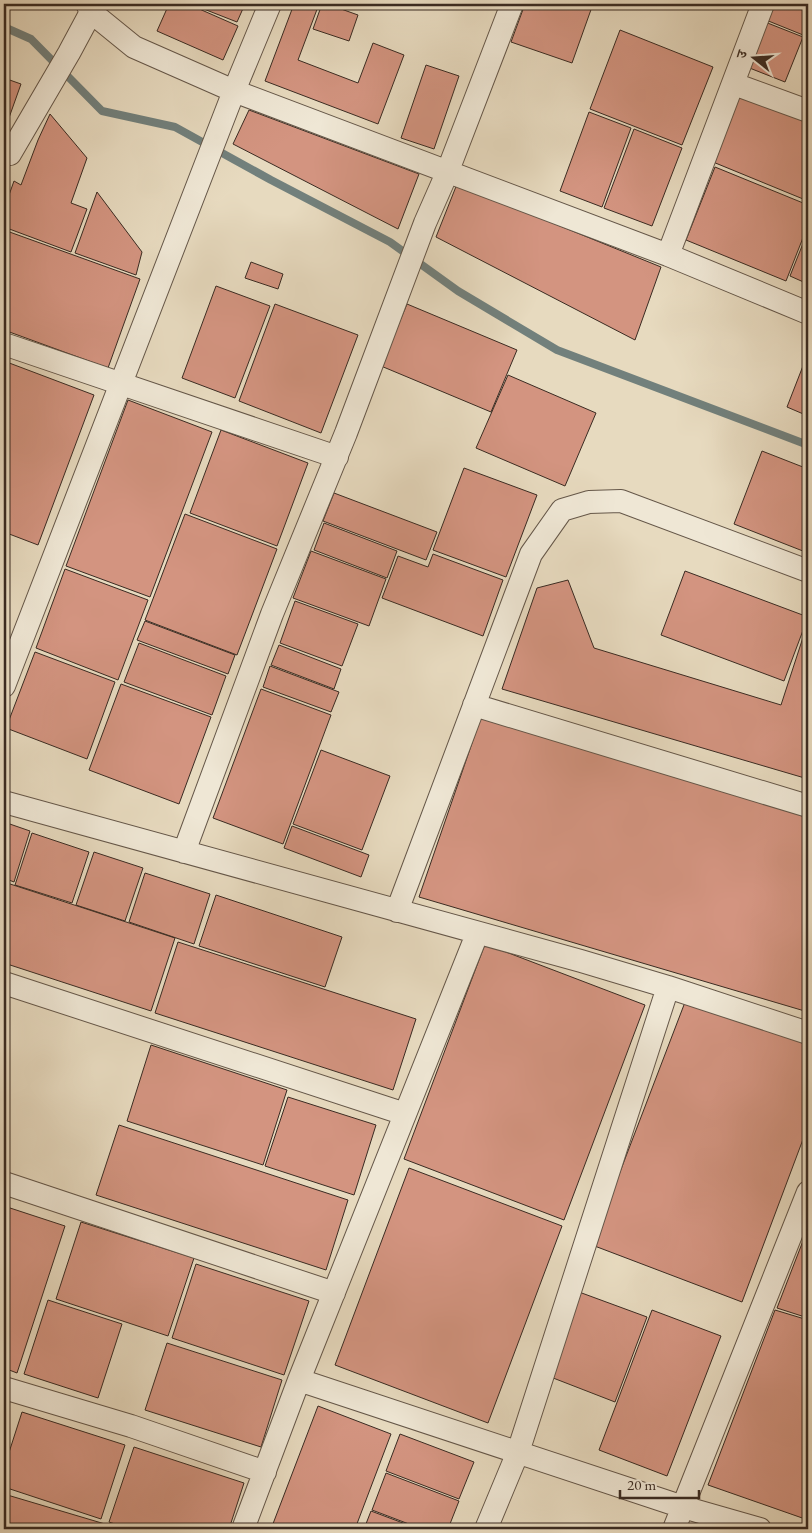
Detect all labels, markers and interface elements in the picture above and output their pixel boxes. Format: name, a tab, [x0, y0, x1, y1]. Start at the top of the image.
north arrow	[730, 32, 780, 82]
text: उ	[732, 47, 751, 61]
scale bar	[620, 1468, 698, 1500]
text: 20 m	[627, 1475, 656, 1494]

